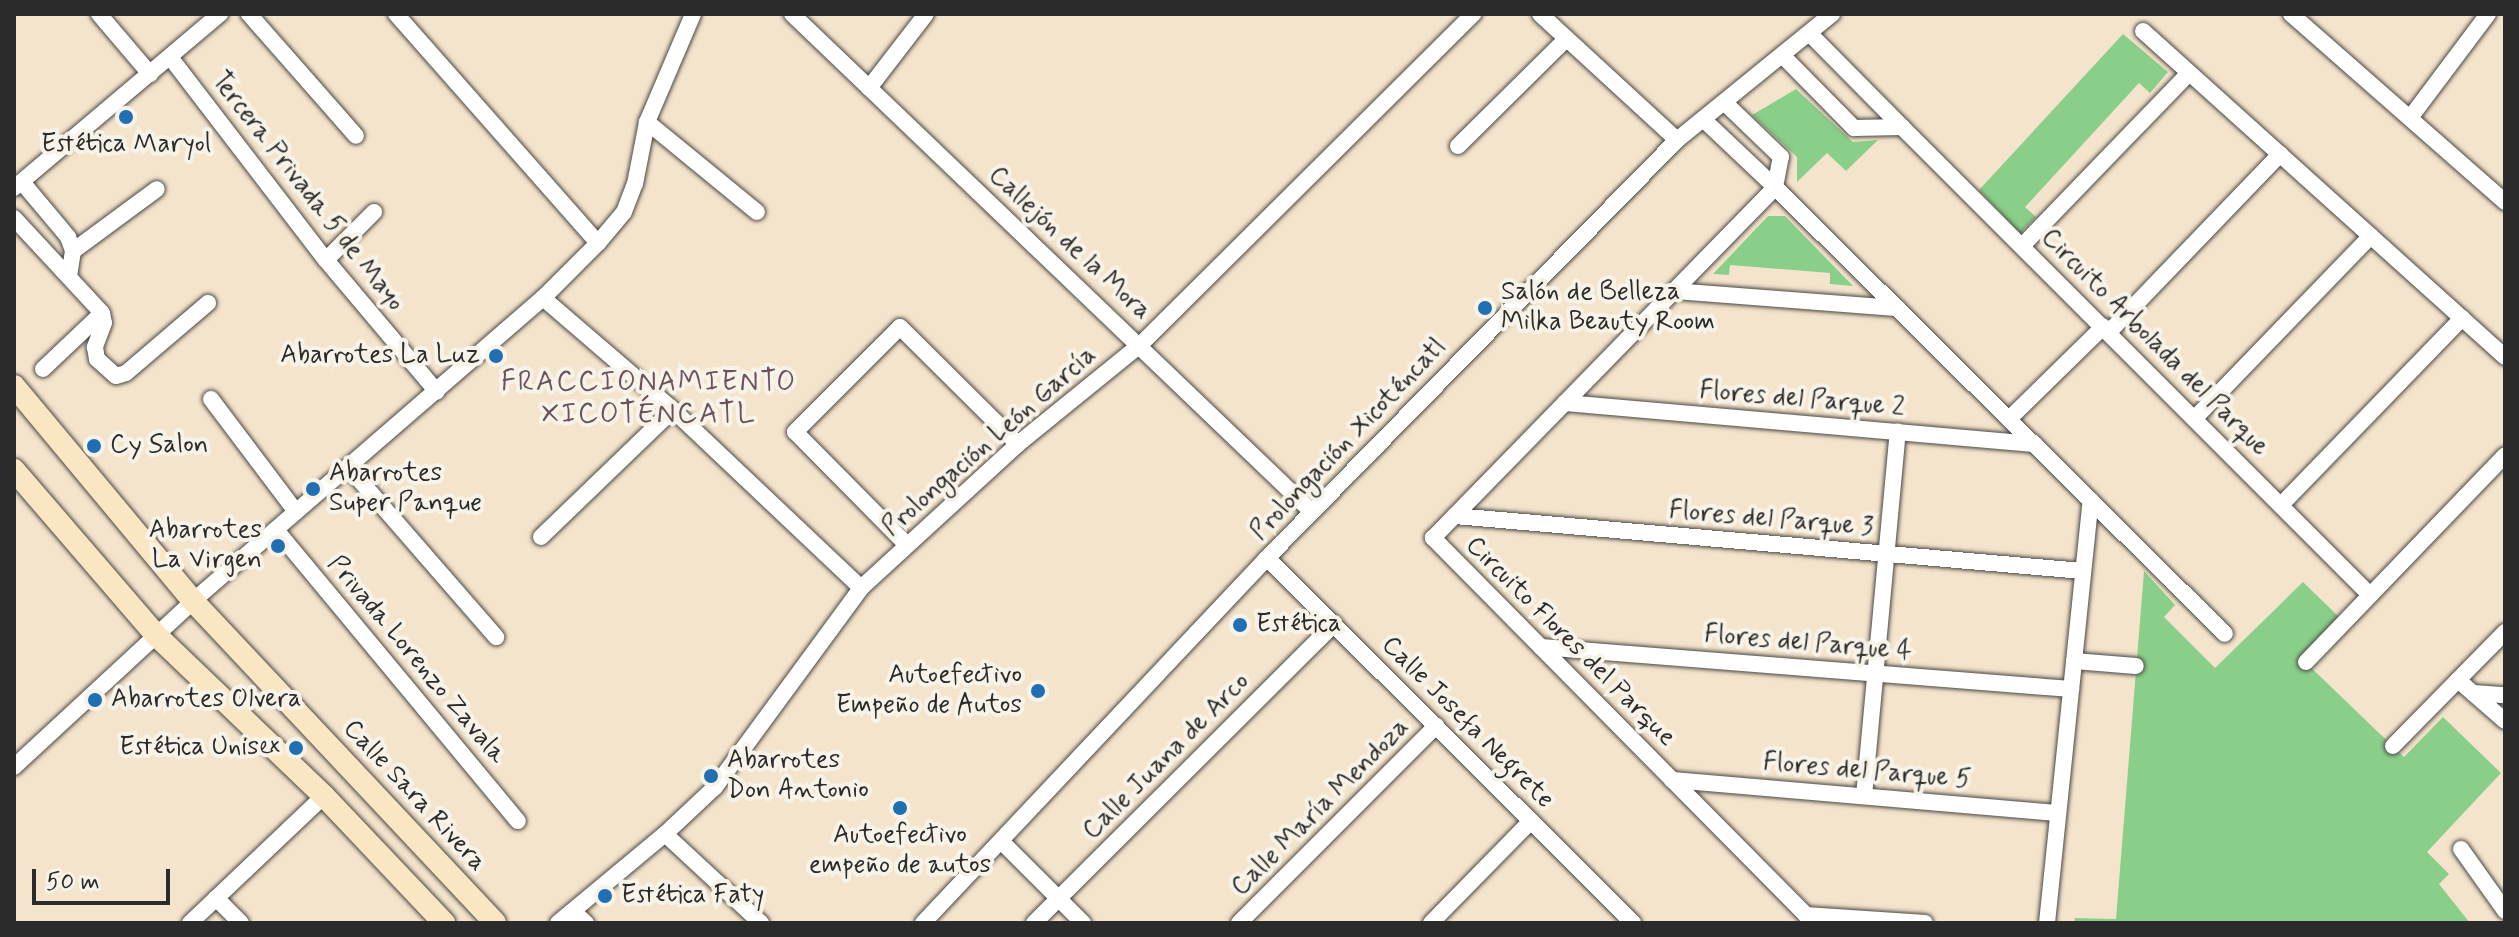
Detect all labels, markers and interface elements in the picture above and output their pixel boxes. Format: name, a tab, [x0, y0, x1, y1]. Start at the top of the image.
street label: Tercera Privada 5 de Mayo	[204, 67, 410, 317]
marker: Estética Maryol	[117, 108, 135, 126]
place label: Estética Maryol	[42, 129, 210, 161]
street label: Callejón de la Mora	[981, 161, 1157, 327]
street label: Circuito Arbolada del Parque	[2032, 221, 2276, 465]
place label: Salón de Belleza Milka Beauty Room	[1501, 277, 1721, 338]
marker: Salón de Belleza Milka Beauty Room	[1476, 299, 1494, 317]
street label: Prolongación Xicoténcatl	[1246, 334, 1452, 546]
place label: Abarrotes La Luz	[282, 340, 480, 372]
street label: Prolongación León García	[877, 341, 1103, 543]
marker: Abarrotes La Luz	[487, 347, 505, 365]
district label: FRACCIONAMIENTO XICOTÉNCATL	[501, 366, 797, 432]
street label: Flores del Parque 2	[1698, 375, 1906, 425]
place label: Cy Salon	[110, 430, 214, 462]
marker: Cy Salon	[85, 437, 103, 455]
place label: Abarrotes Super Panque	[329, 458, 476, 520]
marker: Abarrotes Super Panque	[304, 480, 322, 498]
street label: Flores del Parque 3	[1667, 496, 1875, 544]
place label: Abarrotes La Virgen	[149, 515, 262, 576]
street label: Circuito Flores del Parque	[1460, 532, 1680, 752]
marker: Abarrotes La Virgen	[269, 537, 287, 555]
street label: Privada Lorenzo Zavala	[317, 547, 515, 773]
place label: Estética	[1256, 609, 1341, 641]
marker: Estética	[1231, 616, 1249, 634]
street label: Flores del Parque 4	[1703, 619, 1913, 669]
street label: Calle Josefa Negrete	[1372, 628, 1562, 818]
place label: Autoefectivo Empeño de Autos	[838, 660, 1022, 722]
street label: Calle Juana de Arco	[1078, 668, 1256, 846]
marker: Autoefectivo Empeño de Autos	[1029, 682, 1047, 700]
place label: Abarrotes Olvera	[111, 684, 307, 716]
marker: Abarrotes Olvera	[86, 691, 104, 709]
street label: Calle María Mendoza	[1225, 712, 1417, 904]
street label: Calle Sara Rivera	[337, 715, 491, 877]
place label: Estética Unisex	[119, 732, 280, 764]
marker: Estética Unisex	[287, 739, 305, 757]
place label: Abarrotes Don Antonio	[727, 745, 864, 806]
street label: Flores del Parque 5	[1761, 747, 1973, 797]
marker: Abarrotes Don Antonio	[702, 767, 720, 785]
marker: Autoefectivo empeño de autos	[891, 799, 909, 817]
place label: Autoefectivo empeño de autos	[811, 820, 989, 882]
scale bar	[36, 853, 174, 903]
text: 50 m	[46, 867, 100, 898]
place label: Estética Faty	[621, 880, 760, 912]
marker: Estética Faty	[596, 887, 614, 905]

